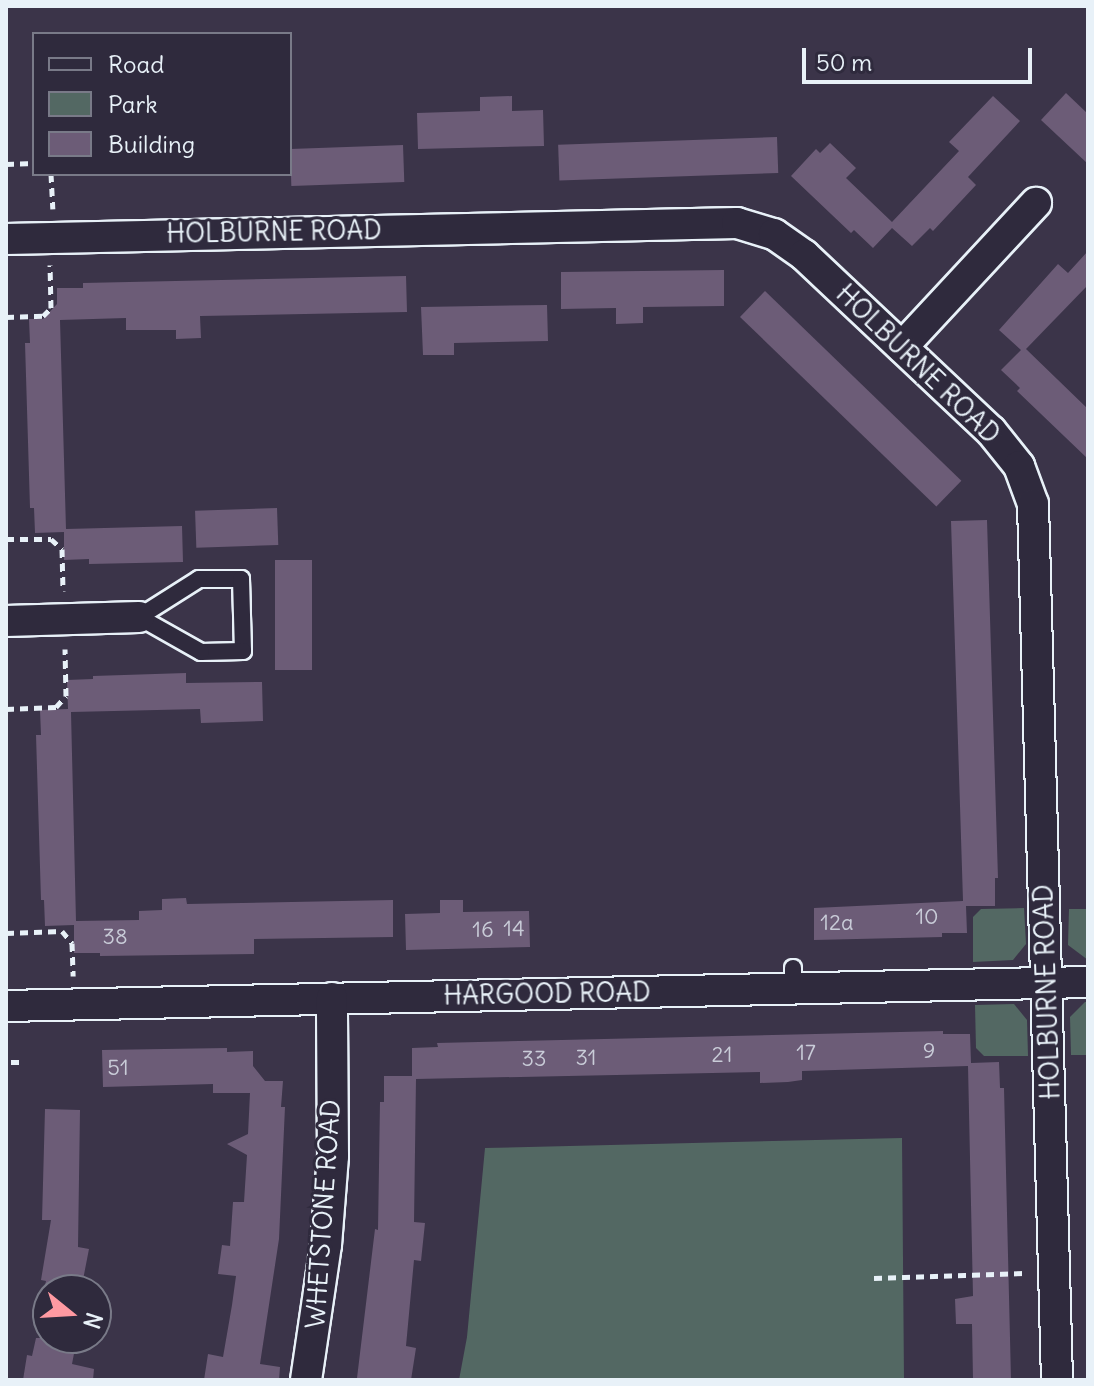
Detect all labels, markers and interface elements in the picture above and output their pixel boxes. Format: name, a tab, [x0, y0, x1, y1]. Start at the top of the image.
legend	[32, 32, 292, 176]
scale bar	[806, 32, 1036, 82]
text: 50 m	[816, 47, 872, 77]
text: Road	[108, 49, 164, 79]
text: Park	[108, 89, 158, 119]
text: Building	[108, 129, 195, 159]
street label: HOLBURNE ROAD	[166, 215, 382, 249]
street label: HOLBURNE ROAD	[830, 278, 1006, 450]
street label: HOLBURNE ROAD	[1028, 884, 1066, 1100]
house number: 10	[915, 904, 939, 930]
house number: 12a	[820, 910, 854, 936]
house number: 14	[503, 916, 525, 942]
house number: 16	[472, 917, 494, 943]
house number: 38	[102, 924, 128, 950]
street label: HARGOOD ROAD	[443, 977, 651, 1011]
house number: 9	[923, 1038, 935, 1064]
house number: 17	[796, 1040, 816, 1066]
house number: 21	[712, 1042, 732, 1068]
house number: 31	[576, 1045, 596, 1071]
house number: 33	[522, 1046, 546, 1072]
house number: 51	[107, 1055, 129, 1081]
street label: WHETSTONE ROAD	[299, 1098, 347, 1330]
north arrow	[32, 1274, 112, 1354]
text: N	[77, 1309, 109, 1332]

